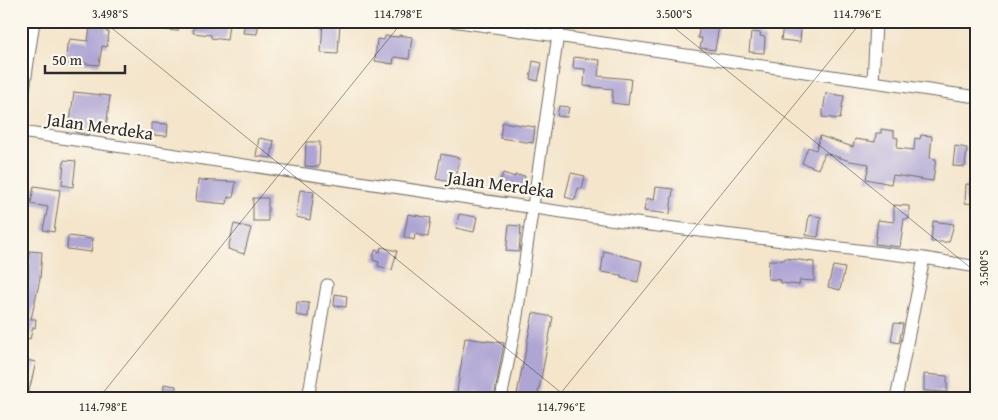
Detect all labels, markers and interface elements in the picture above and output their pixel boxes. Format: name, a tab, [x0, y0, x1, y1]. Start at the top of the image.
text: 3.498°S	[92, 5, 128, 22]
text: 114.798°E	[374, 5, 422, 22]
text: 3.500°S	[656, 5, 692, 22]
text: 114.796°E	[833, 5, 881, 22]
scale bar	[45, 42, 125, 74]
text: 50 m	[52, 49, 83, 70]
street label: Jalan Merdeka	[43, 105, 156, 147]
street label: Jalan Merdeka	[444, 163, 557, 205]
text: 3.500°S	[975, 250, 992, 286]
text: 114.798°E	[79, 398, 127, 415]
text: 114.796°E	[537, 398, 585, 415]

